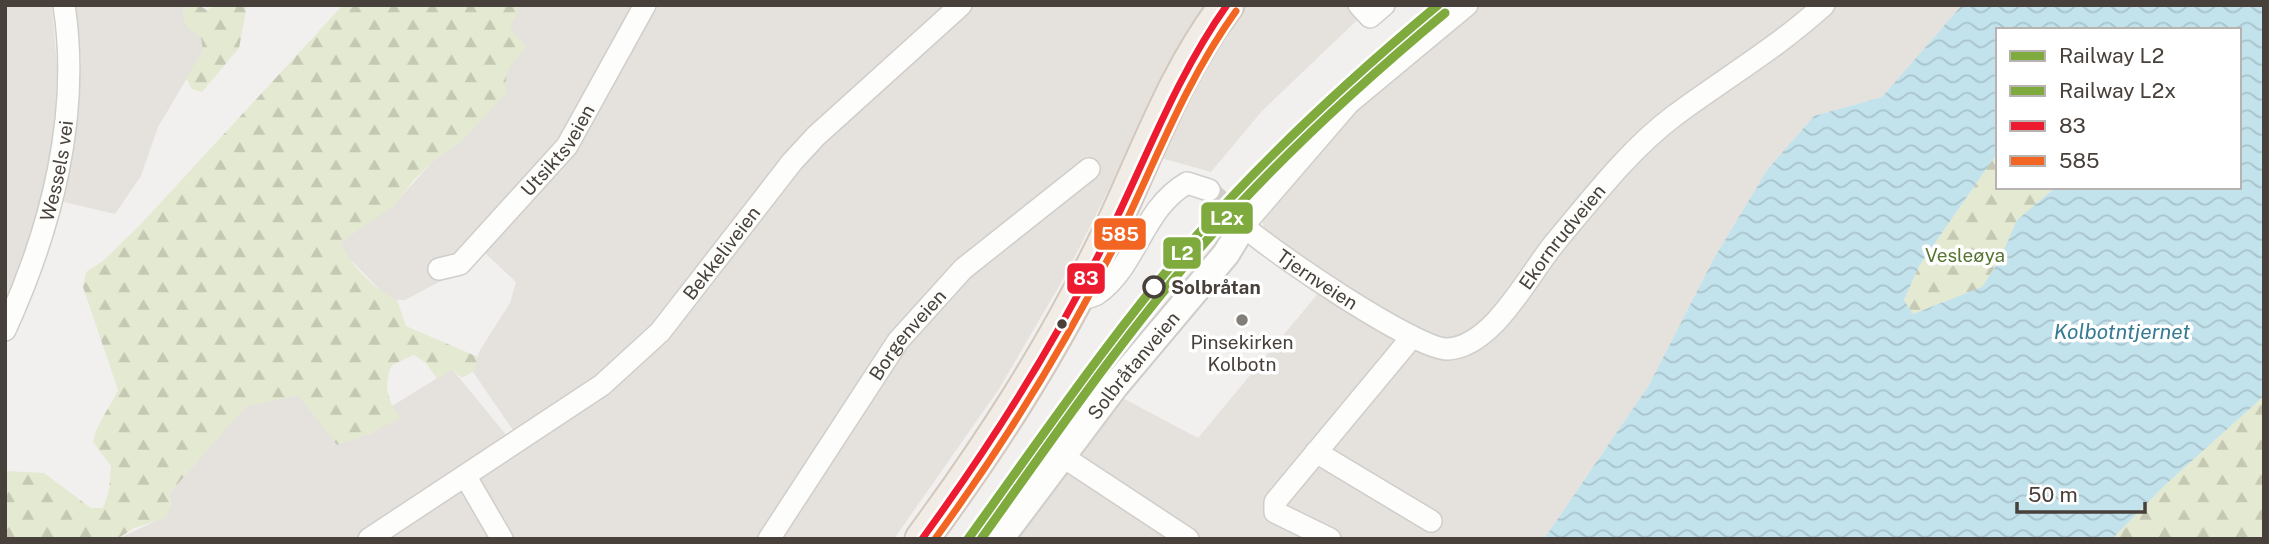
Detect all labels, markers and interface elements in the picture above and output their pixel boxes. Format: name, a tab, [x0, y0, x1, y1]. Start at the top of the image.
legend	[1996, 28, 2241, 189]
text: Railway L2	[2059, 43, 2164, 68]
text: Railway L2x	[2059, 78, 2176, 103]
street label: Utsiktsveien	[516, 101, 599, 200]
text: 83	[2059, 113, 2086, 138]
street label: Wessels vei	[35, 119, 77, 224]
text: 585	[2059, 148, 2100, 173]
street label: Ekornrudveien	[1514, 180, 1610, 294]
line badge: L2x	[1200, 201, 1254, 235]
street label: Bekkeliveien	[678, 202, 765, 304]
text: L2x	[1210, 207, 1244, 229]
line badge: 585	[1093, 217, 1147, 251]
text: 585	[1101, 223, 1139, 245]
line badge: L2	[1162, 236, 1202, 270]
text: L2	[1170, 242, 1194, 264]
street label: Tjernveien	[1273, 244, 1362, 314]
park label: Vesleøya	[1925, 244, 2005, 266]
line badge: 83	[1066, 262, 1106, 295]
text: 83	[1073, 267, 1099, 289]
marker: Solbråtan	[1143, 276, 1165, 298]
place label: Solbråtan	[1171, 276, 1261, 298]
street label: Borgenveien	[865, 285, 950, 384]
street label: Solbråtanveien	[1083, 307, 1184, 424]
marker: Pinsekirken Kolbotn	[1234, 312, 1250, 328]
unlabelled marker	[1055, 317, 1069, 331]
water label: Kolbotntjernet	[2054, 319, 2190, 344]
place label: Pinsekirken Kolbotn	[1190, 331, 1294, 375]
scale bar	[2017, 470, 2145, 514]
text: 50 m	[2028, 482, 2078, 507]

